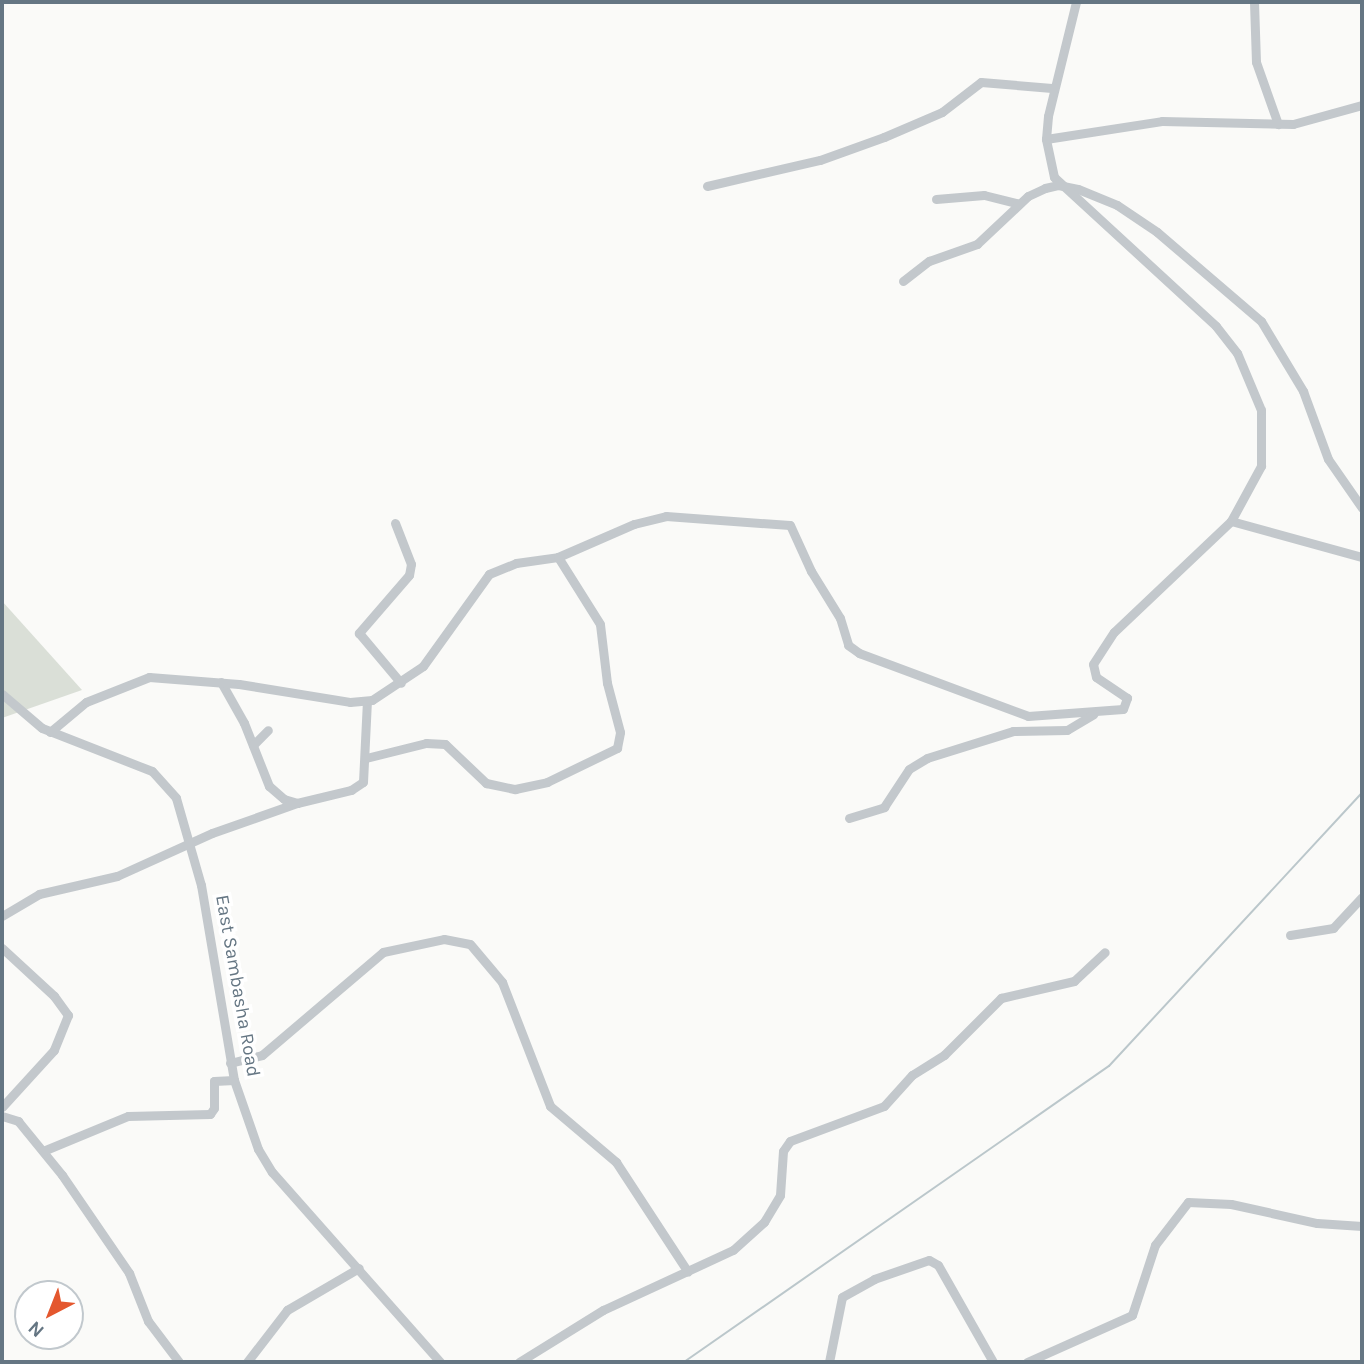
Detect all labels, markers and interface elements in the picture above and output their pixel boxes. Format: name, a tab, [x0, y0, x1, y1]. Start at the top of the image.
street label: East Sambasha Road	[210, 893, 264, 1079]
north arrow	[14, 1280, 84, 1350]
text: N	[24, 1316, 49, 1342]

